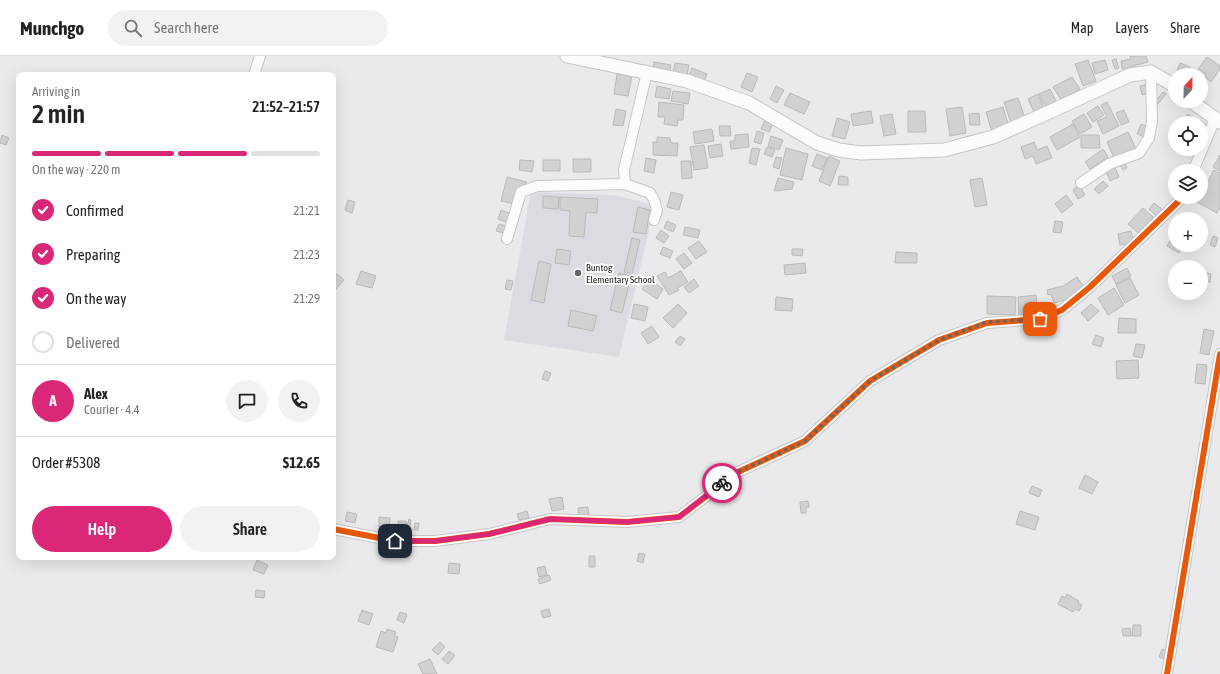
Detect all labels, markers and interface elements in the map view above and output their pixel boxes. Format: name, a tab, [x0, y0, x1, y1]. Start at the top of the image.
search box	[108, 10, 388, 46]
text: Munchgo	[20, 17, 84, 39]
icon: search	[122, 17, 144, 39]
text: Search here	[154, 19, 219, 36]
text: Map	[1071, 20, 1093, 36]
text: Layers	[1115, 20, 1148, 36]
text: Share	[1170, 20, 1200, 36]
north arrow	[1168, 68, 1208, 108]
map controls	[1168, 68, 1208, 300]
text: Arriving in	[32, 84, 80, 99]
text: 21:52–21:57	[252, 98, 320, 115]
text: 2 min	[32, 99, 85, 129]
button: locate	[1168, 116, 1208, 156]
text: On the way · 220 m	[32, 162, 120, 177]
button: layers	[1168, 164, 1208, 204]
icon: check	[32, 199, 54, 221]
text: Confirmed	[66, 202, 124, 219]
text: 21:21	[293, 203, 320, 218]
button: +	[1168, 212, 1208, 252]
icon: check	[32, 243, 54, 265]
text: Preparing	[66, 246, 120, 263]
text: 21:23	[293, 247, 320, 262]
button: −	[1168, 260, 1208, 300]
place label: Buntog Elementary School	[586, 262, 655, 285]
marker: Buntog Elementary School	[573, 268, 583, 278]
icon: check	[32, 287, 54, 309]
text: On the way	[66, 290, 127, 307]
text: 21:29	[293, 291, 320, 306]
pin	[1023, 302, 1057, 336]
icon: bag	[1029, 308, 1051, 330]
text: Delivered	[66, 334, 120, 351]
button: chat	[226, 380, 268, 422]
button: phone	[278, 380, 320, 422]
text: Alex	[84, 385, 108, 402]
text: A	[49, 392, 57, 409]
text: Courier · 4.4	[84, 402, 140, 417]
text: Order #5308	[32, 454, 100, 471]
text: $12.65	[283, 454, 320, 471]
courier	[702, 463, 742, 503]
icon: bike	[711, 472, 733, 494]
button: Help	[32, 506, 172, 552]
button: Share	[180, 506, 320, 552]
pin	[378, 524, 412, 558]
icon: home	[384, 530, 406, 552]

